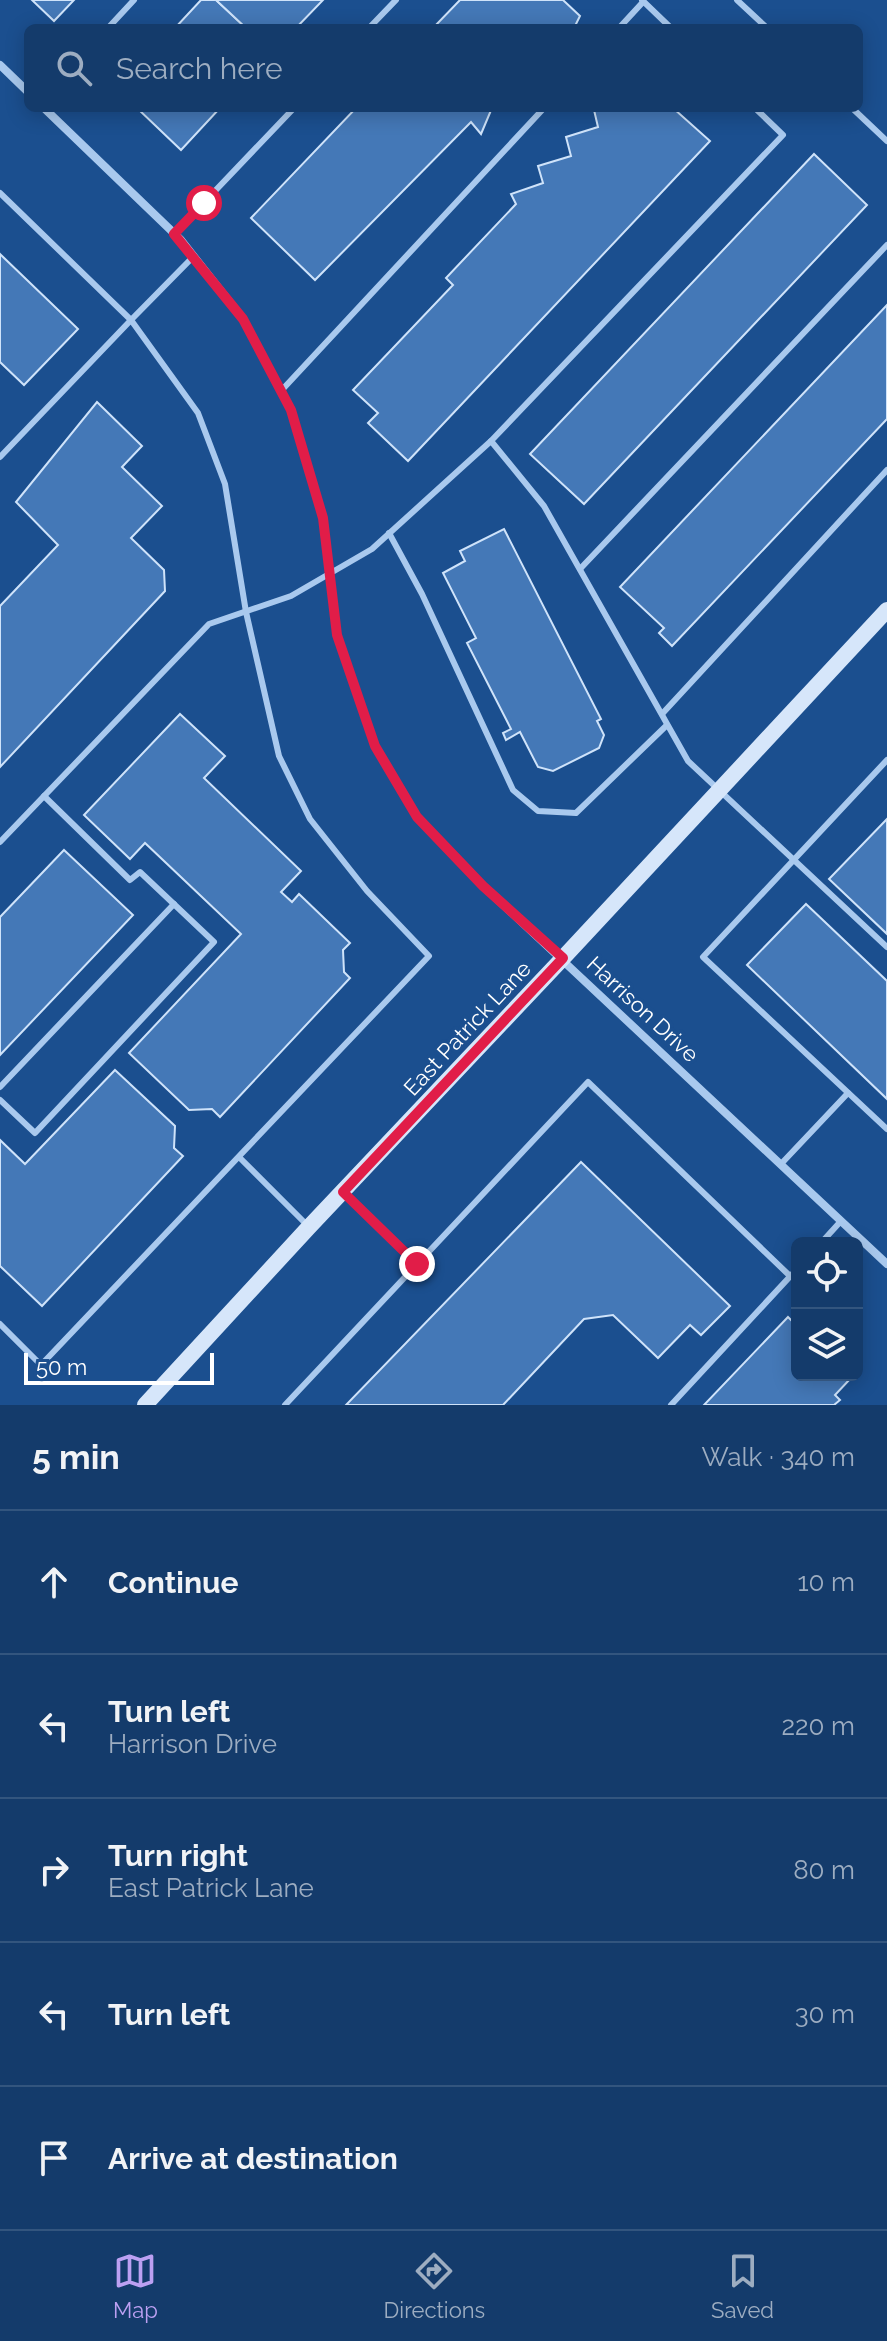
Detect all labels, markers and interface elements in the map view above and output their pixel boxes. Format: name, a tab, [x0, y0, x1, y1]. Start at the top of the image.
search box	[24, 24, 863, 112]
icon: search	[52, 46, 96, 90]
text: Search here	[116, 51, 283, 86]
route start	[186, 185, 222, 221]
street label: Harrison Drive	[582, 951, 704, 1067]
street label: East Patrick Lane	[398, 955, 536, 1101]
map controls	[791, 1237, 863, 1381]
button: locate	[791, 1237, 863, 1309]
route end	[399, 1246, 435, 1282]
button: layers	[791, 1309, 863, 1381]
scale bar	[24, 1349, 214, 1385]
text: 50 m	[36, 1354, 87, 1380]
text: 5 min	[32, 1437, 120, 1477]
text: Walk · 340 m	[701, 1442, 855, 1472]
icon: ahead	[32, 1560, 76, 1604]
text: Continue	[108, 1565, 239, 1600]
text: 10 m	[797, 1567, 855, 1597]
text: Turn left	[108, 1694, 230, 1729]
icon: left	[32, 1704, 76, 1748]
text: 220 m	[781, 1711, 855, 1741]
text: Harrison Drive	[108, 1729, 277, 1759]
text: Turn right	[108, 1838, 248, 1873]
icon: right	[32, 1848, 76, 1892]
text: 80 m	[793, 1855, 855, 1885]
text: East Patrick Lane	[108, 1873, 314, 1903]
icon: left	[32, 1992, 76, 2036]
text: Turn left	[108, 1997, 230, 2032]
text: 30 m	[795, 1999, 855, 2029]
icon: arrive	[32, 2136, 76, 2180]
text: Arrive at destination	[108, 2141, 398, 2176]
tab: Map	[113, 2249, 158, 2323]
tab: Directions	[384, 2249, 485, 2323]
tab: Saved	[711, 2249, 774, 2323]

